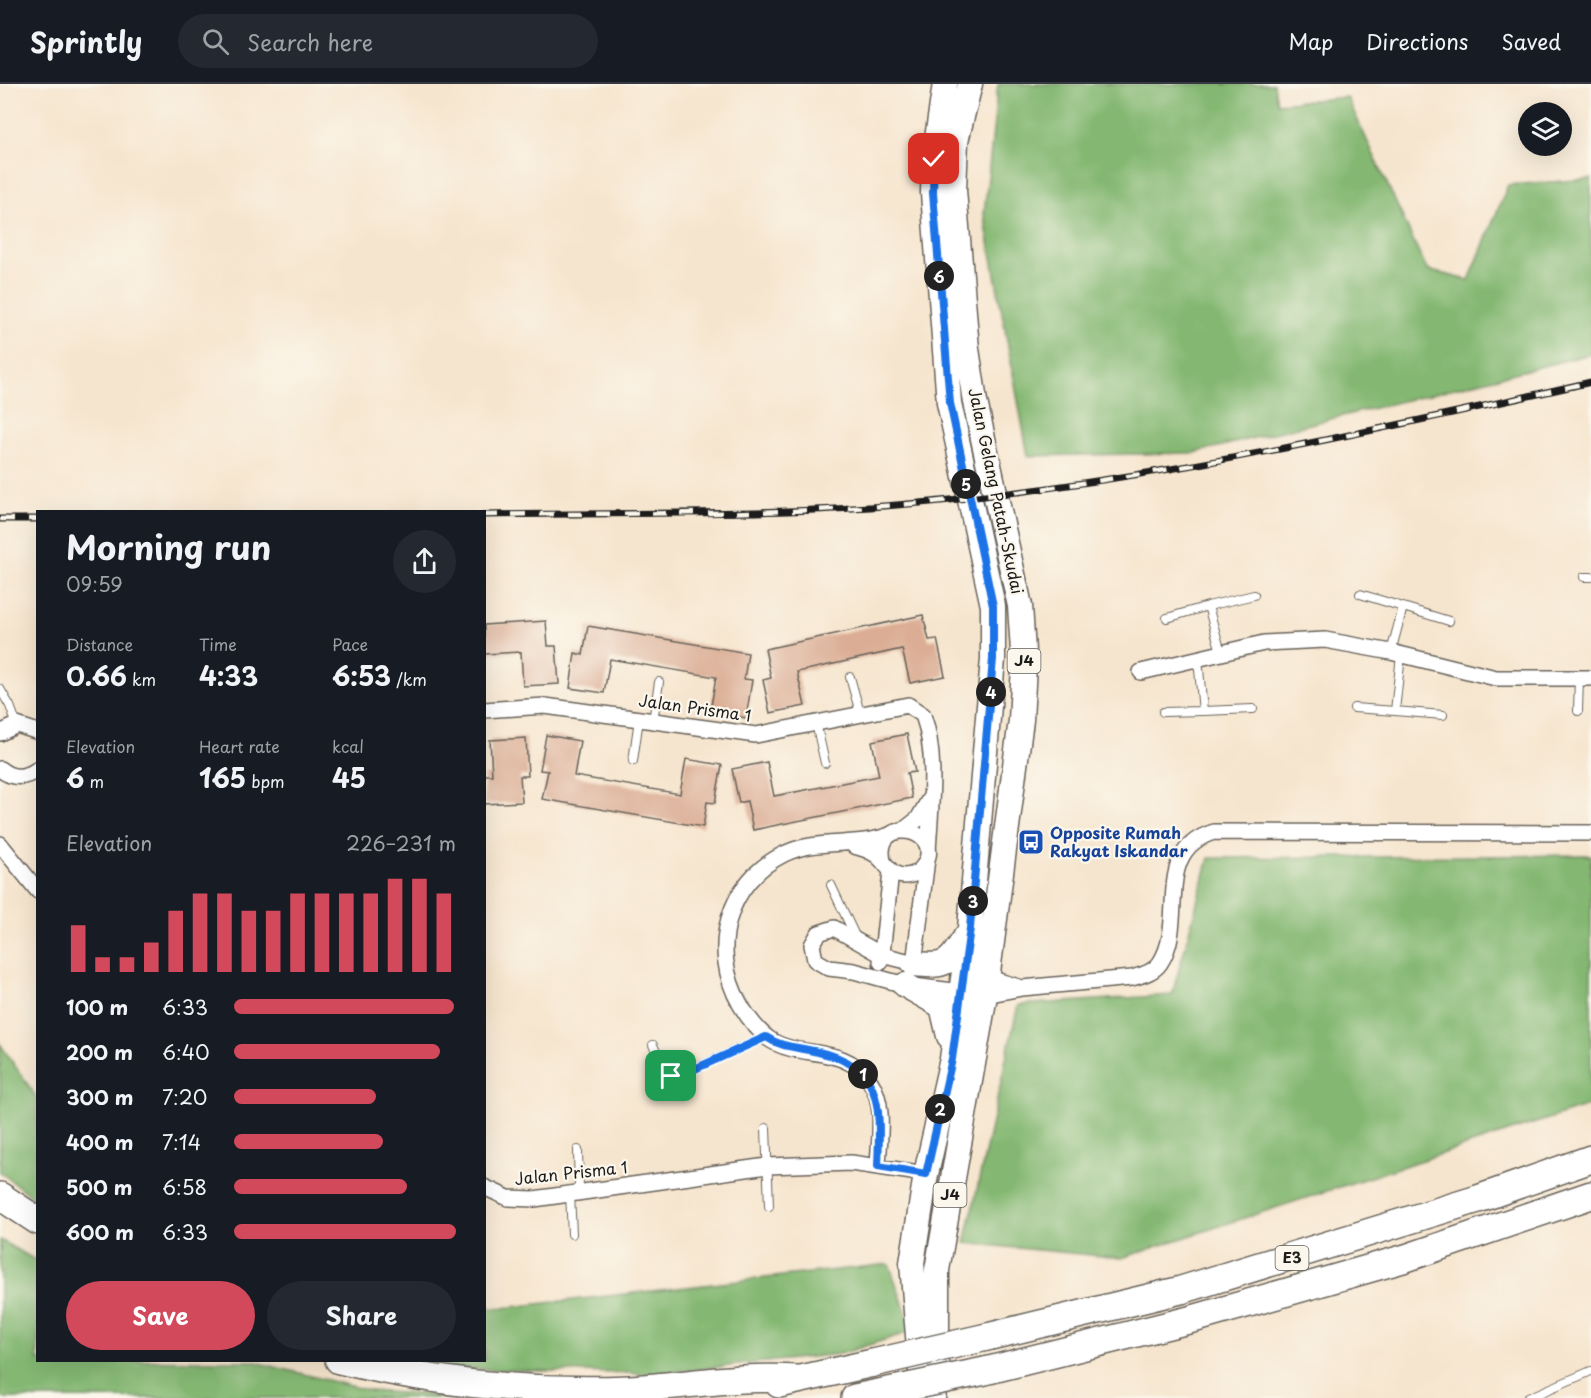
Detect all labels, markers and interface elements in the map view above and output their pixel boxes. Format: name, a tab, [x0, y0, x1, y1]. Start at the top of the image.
search box	[178, 14, 598, 68]
text: Sprintly	[30, 20, 142, 63]
icon: search	[199, 25, 232, 58]
text: Search here	[247, 25, 373, 58]
text: Map	[1288, 25, 1333, 57]
text: Directions	[1366, 25, 1468, 57]
text: Saved	[1501, 25, 1561, 57]
map controls	[1518, 102, 1572, 156]
button: layers	[1518, 102, 1572, 156]
pin	[908, 133, 959, 184]
icon: check	[917, 142, 950, 175]
pin: 6	[924, 261, 954, 291]
text: 6	[933, 264, 945, 288]
street label: Jalan Gelang Patah-Skudai	[963, 385, 1031, 596]
pin: 5	[951, 469, 981, 499]
text: 5	[961, 472, 971, 496]
text: Morning run	[66, 521, 271, 571]
button: share	[393, 530, 456, 593]
text: 09:59	[66, 569, 123, 599]
text: Distance	[66, 632, 133, 656]
text: Time	[199, 632, 237, 656]
text: Pace	[332, 632, 368, 656]
road number: J4	[1008, 649, 1040, 673]
text: 0.66	[66, 656, 127, 695]
text: 4:33	[199, 656, 258, 695]
text: 6:53	[332, 656, 391, 695]
text: km	[127, 667, 156, 691]
text: /km	[391, 667, 427, 691]
pin: 4	[976, 677, 1006, 707]
text: 4	[986, 680, 996, 704]
street label: Jalan Prisma 1	[637, 687, 753, 727]
text: Elevation	[66, 734, 135, 758]
text: Heart rate	[199, 734, 280, 758]
text: kcal	[332, 734, 364, 758]
text: 6	[66, 758, 84, 797]
text: 165	[199, 758, 246, 797]
text: 45	[332, 758, 366, 797]
text: m	[84, 769, 104, 793]
text: bpm	[246, 769, 285, 793]
place label: Opposite Rumah Rakyat Iskandar	[1050, 820, 1189, 862]
bus stop icon: Opposite Rumah Rakyat Iskandar	[1016, 827, 1046, 857]
text: Elevation	[66, 828, 152, 858]
text: 226–231 m	[346, 828, 456, 858]
pin: 3	[958, 886, 988, 916]
text: 3	[968, 889, 978, 913]
text: 100 m	[66, 992, 128, 1022]
text: 6:33	[162, 992, 208, 1022]
text: 200 m	[66, 1037, 133, 1067]
text: 6:40	[162, 1037, 210, 1067]
pin	[645, 1050, 696, 1101]
icon: arrive	[654, 1059, 687, 1092]
pin: 1	[848, 1059, 878, 1089]
text: 1	[859, 1062, 867, 1086]
text: 300 m	[66, 1082, 134, 1112]
text: 7:20	[162, 1082, 207, 1112]
pin: 2	[925, 1094, 955, 1124]
text: 2	[934, 1097, 946, 1121]
text: 400 m	[66, 1127, 134, 1157]
text: 7:14	[162, 1127, 201, 1157]
street label: Jalan Prisma 1	[513, 1154, 628, 1190]
text: 500 m	[66, 1172, 133, 1202]
text: 6:58	[162, 1172, 207, 1202]
road number: J4	[934, 1183, 966, 1207]
text: 600 m	[66, 1217, 134, 1247]
text: 6:33	[162, 1217, 208, 1247]
road number: E3	[1276, 1246, 1308, 1270]
button: Save	[66, 1281, 255, 1350]
button: Share	[267, 1281, 456, 1350]

